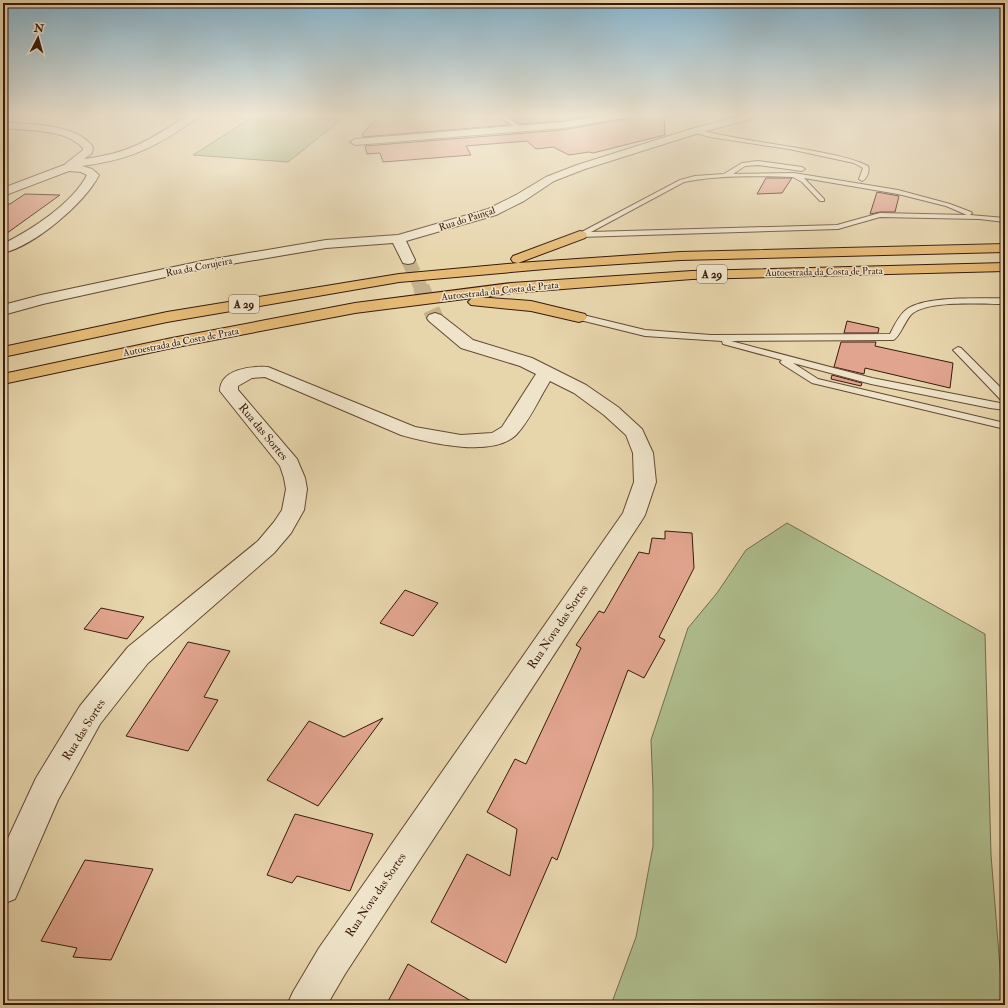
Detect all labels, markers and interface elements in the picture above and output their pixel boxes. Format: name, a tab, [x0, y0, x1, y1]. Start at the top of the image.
north arrow	[18, 18, 58, 58]
text: N	[32, 21, 46, 36]
street label: Rua do Painçal	[437, 204, 497, 234]
street label: Rua da Corujeira	[165, 254, 234, 280]
road number: A 29	[697, 265, 727, 283]
street label: Autoestrada da Costa de Prata	[764, 265, 884, 279]
street label: Autoestrada da Costa de Prata	[440, 279, 560, 303]
road number: A 29	[229, 295, 259, 313]
street label: Autoestrada da Costa de Prata	[121, 325, 241, 359]
street label: Rua das Sortes	[235, 401, 291, 463]
street label: Rua Nova das Sortes	[524, 582, 592, 672]
street label: Rua das Sortes	[59, 697, 109, 763]
street label: Rua Nova das Sortes	[342, 850, 410, 940]

